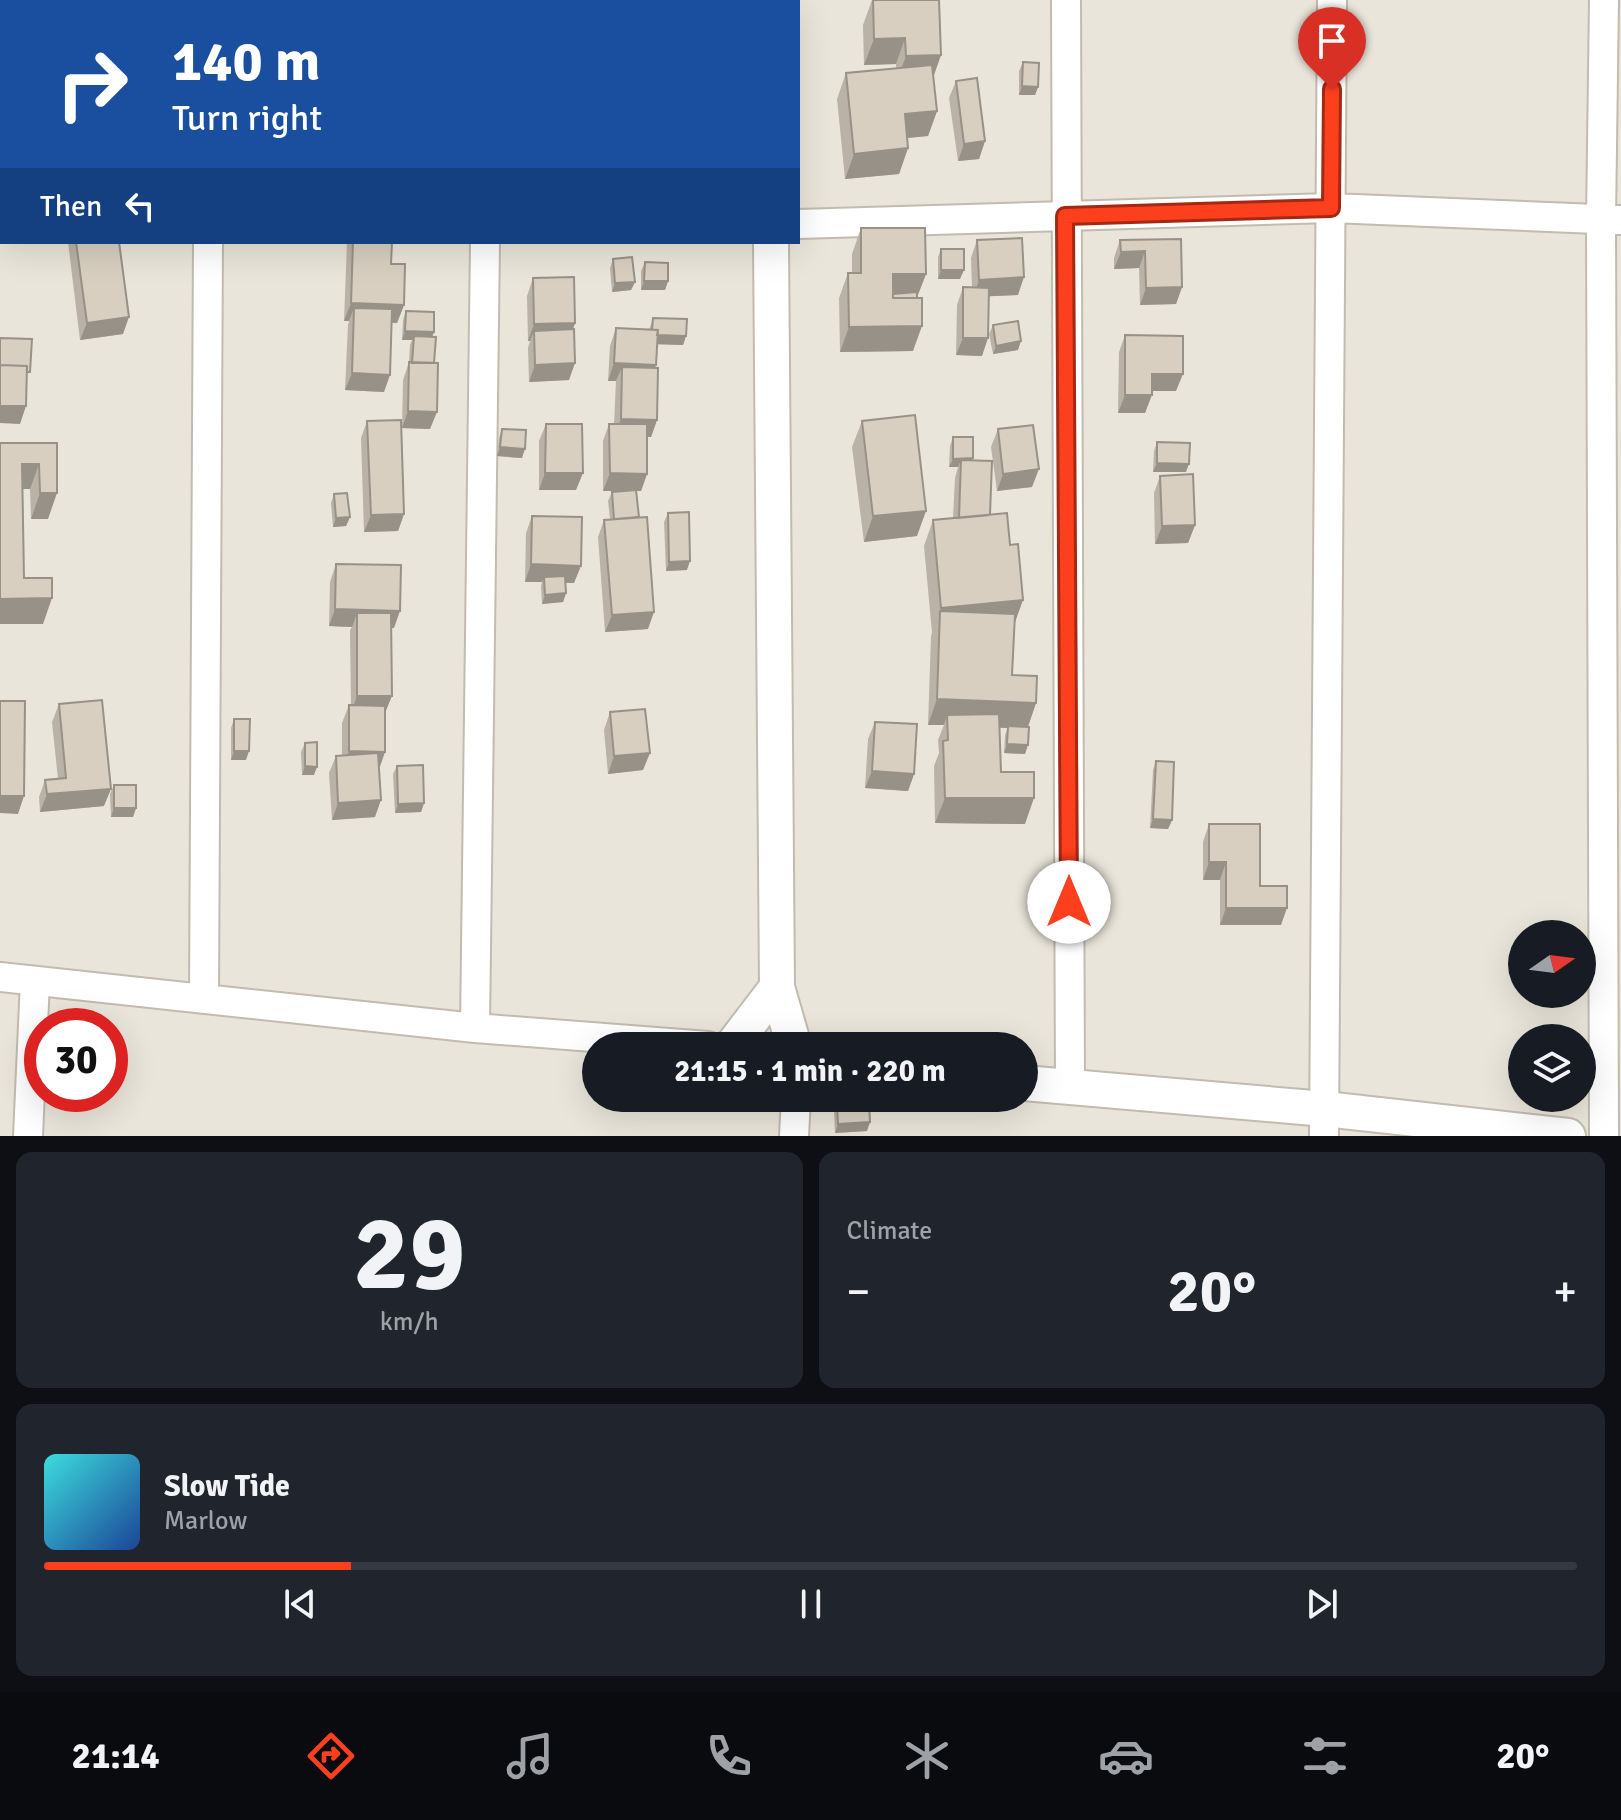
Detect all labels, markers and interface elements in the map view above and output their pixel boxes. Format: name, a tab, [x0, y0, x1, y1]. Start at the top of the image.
pin	[1298, 7, 1366, 89]
icon: arrive	[1310, 19, 1354, 63]
text: 140 m	[172, 27, 320, 96]
icon: right	[40, 32, 144, 136]
text: Turn right	[172, 96, 322, 141]
icon: left	[118, 184, 162, 228]
text: Then	[40, 188, 102, 225]
position arrow	[1027, 860, 1111, 944]
north arrow	[1508, 920, 1596, 1008]
map controls	[1508, 920, 1596, 1112]
speed limit sign: 30	[24, 1008, 128, 1112]
button: layers	[1508, 1024, 1596, 1112]
text: 21:15 · 1 min · 220 m	[674, 1053, 946, 1090]
text: 29	[353, 1190, 465, 1318]
text: Climate	[847, 1215, 932, 1247]
text: 20°	[1167, 1255, 1256, 1329]
text: −	[847, 1265, 870, 1319]
text: +	[1553, 1265, 1577, 1319]
text: km/h	[380, 1306, 439, 1338]
text: Slow Tide	[164, 1468, 290, 1505]
text: Marlow	[164, 1505, 247, 1537]
icon: previous	[278, 1582, 322, 1626]
icon: pause	[789, 1582, 833, 1626]
icon: next	[1300, 1582, 1344, 1626]
icon: directions	[303, 1728, 359, 1784]
icon: music	[502, 1728, 558, 1784]
icon: phone	[701, 1728, 757, 1784]
icon: climate	[899, 1728, 955, 1784]
icon: car	[1098, 1728, 1154, 1784]
icon: filters	[1297, 1728, 1353, 1784]
text: 21:14	[71, 1734, 160, 1779]
text: 20°	[1496, 1734, 1549, 1779]

